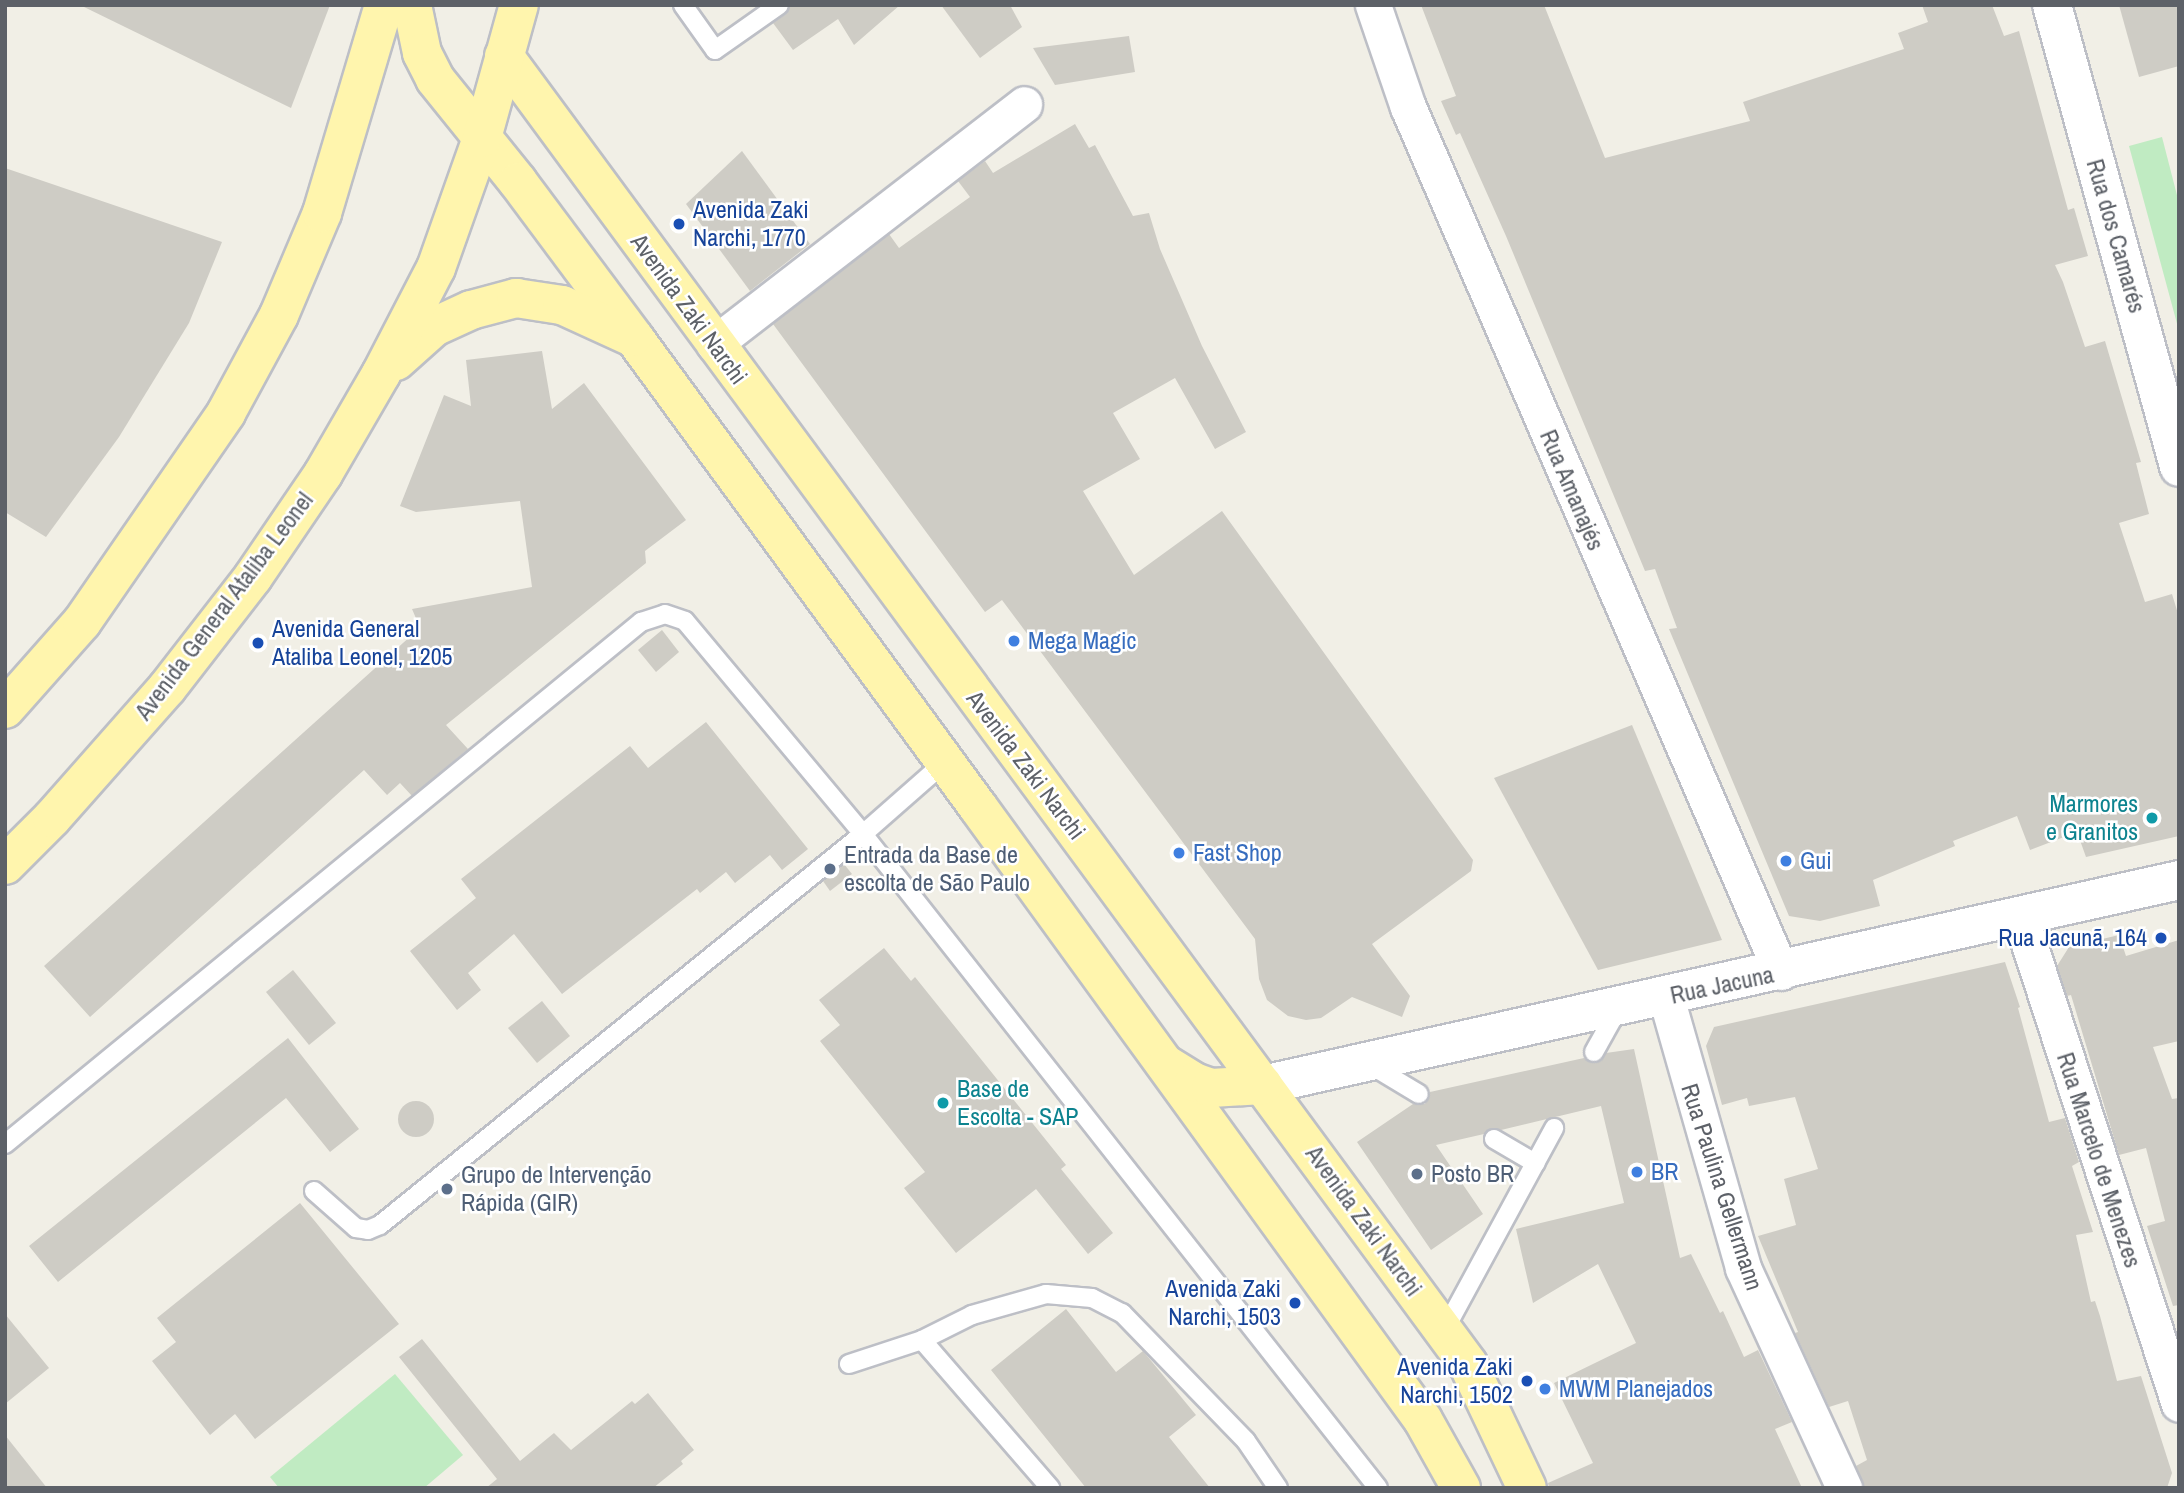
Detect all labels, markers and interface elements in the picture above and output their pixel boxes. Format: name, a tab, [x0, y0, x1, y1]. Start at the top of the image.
street label: Rua dos Camarés	[2080, 156, 2152, 316]
place label: Avenida Zaki Narchi, 1770	[693, 196, 809, 252]
marker: Avenida Zaki Narchi, 1770	[671, 216, 687, 232]
street label: Avenida Zaki Narchi	[625, 228, 753, 390]
street label: Rua Amanajés	[1534, 425, 1610, 555]
street label: Avenida General Ataliba Leonel	[129, 486, 319, 726]
place label: Avenida General Ataliba Leonel, 1205	[272, 615, 453, 671]
place label: Mega Magic	[1028, 627, 1136, 655]
marker: Mega Magic	[1006, 633, 1022, 649]
marker: Avenida General Ataliba Leonel, 1205	[250, 635, 266, 651]
street label: Avenida Zaki Narchi	[961, 685, 1091, 845]
place label: Marmores e Granitos	[2046, 790, 2138, 846]
marker: Marmores e Granitos	[2144, 810, 2160, 826]
place label: Fast Shop	[1193, 839, 1282, 867]
place label: Entrada da Base de escolta de São Paulo	[844, 841, 1030, 897]
marker: Fast Shop	[1171, 845, 1187, 861]
place label: Gui	[1800, 847, 1832, 875]
marker: Gui	[1778, 853, 1794, 869]
marker: Entrada da Base de escolta de São Paulo	[822, 861, 838, 877]
place label: Rua Jacunã, 164	[1998, 924, 2147, 952]
marker: Rua Jacunã, 164	[2153, 930, 2169, 946]
street label: Rua Jacuna	[1668, 960, 1776, 1010]
street label: Rua Marcelo de Menezes	[2051, 1049, 2147, 1271]
place label: Base de Escolta - SAP	[957, 1075, 1078, 1131]
street label: Rua Paulina Gellermann	[1675, 1080, 1769, 1294]
marker: Base de Escolta - SAP	[935, 1095, 951, 1111]
street label: Avenida Zaki Narchi	[1300, 1140, 1428, 1302]
place label: BR	[1651, 1158, 1678, 1186]
place label: Posto BR	[1431, 1160, 1514, 1188]
place label: Grupo de Intervenção Rápida (GIR)	[461, 1161, 651, 1217]
marker: BR	[1629, 1164, 1645, 1180]
marker: Posto BR	[1409, 1166, 1425, 1182]
marker: Grupo de Intervenção Rápida (GIR)	[439, 1181, 455, 1197]
place label: Avenida Zaki Narchi, 1503	[1165, 1275, 1281, 1331]
marker: Avenida Zaki Narchi, 1503	[1287, 1295, 1303, 1311]
place label: Avenida Zaki Narchi, 1502	[1397, 1353, 1513, 1409]
marker: Avenida Zaki Narchi, 1502	[1519, 1373, 1535, 1389]
place label: MWM Planejados	[1559, 1375, 1713, 1403]
marker: MWM Planejados	[1537, 1381, 1553, 1397]

